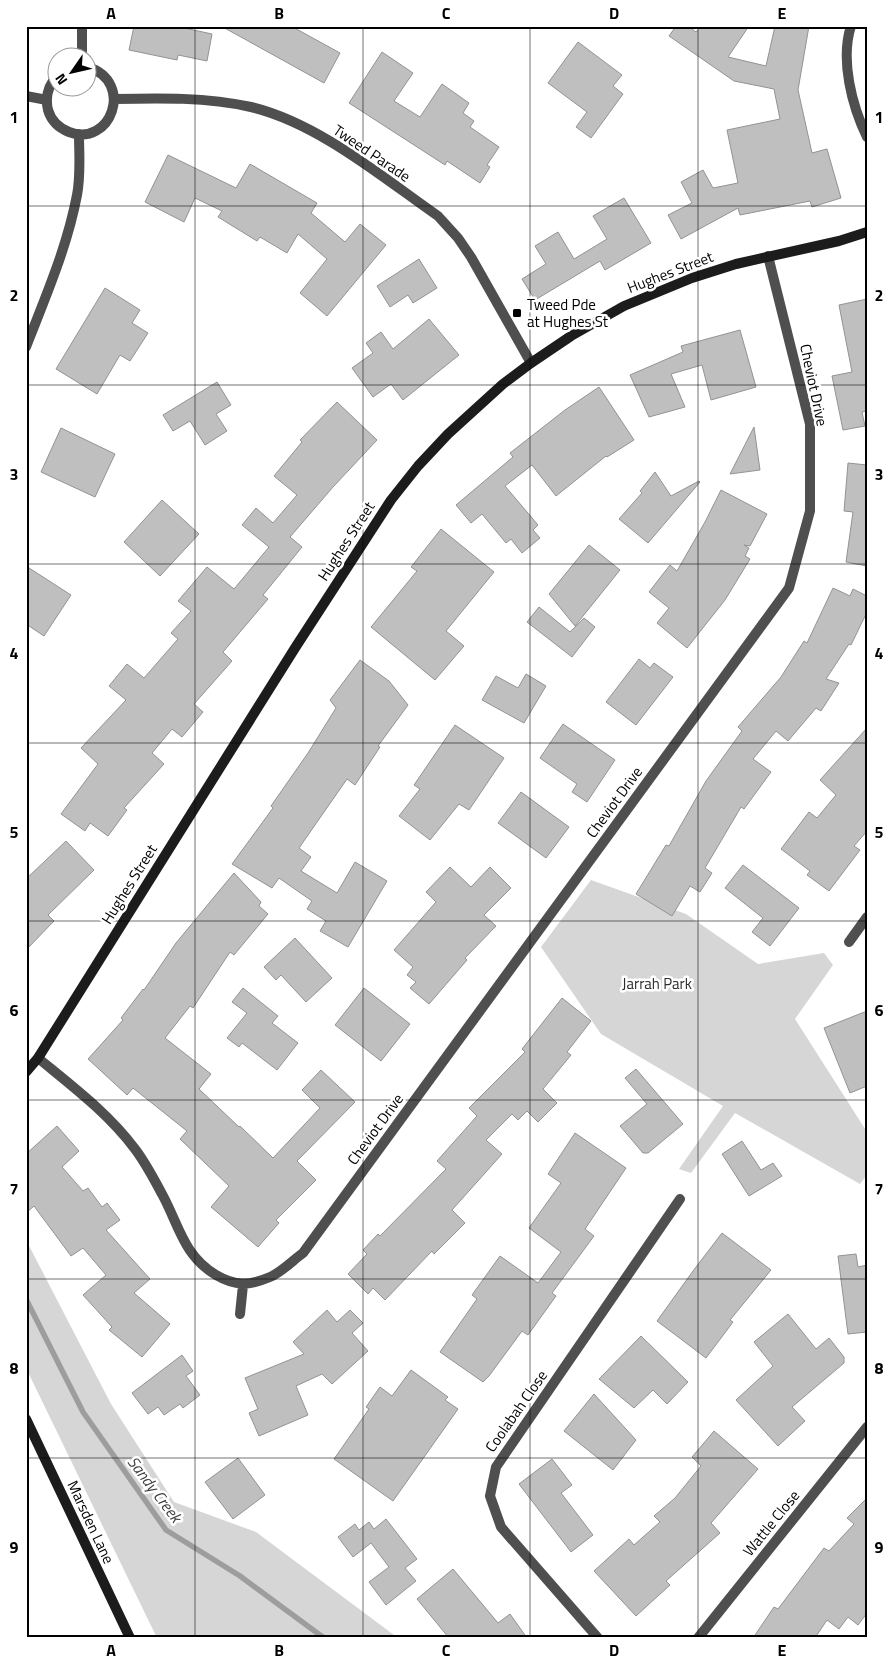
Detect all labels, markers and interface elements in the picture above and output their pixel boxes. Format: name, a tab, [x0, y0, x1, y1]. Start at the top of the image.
text: A	[106, 1, 116, 25]
text: B	[274, 1, 284, 25]
text: C	[442, 1, 451, 25]
text: D	[609, 1, 619, 25]
text: E	[778, 1, 787, 25]
north arrow	[48, 48, 98, 98]
text: N	[49, 70, 72, 89]
text: 1	[10, 105, 18, 129]
text: 1	[875, 105, 883, 129]
street label: Tweed Parade	[329, 119, 415, 187]
street label: Hughes Street	[624, 245, 717, 299]
text: 2	[10, 283, 18, 307]
text: 2	[875, 283, 883, 307]
place label: Tweed Pde at Hughes St	[527, 293, 609, 333]
marker: Tweed Pde at Hughes St	[511, 307, 523, 319]
street label: Cheviot Drive	[794, 342, 834, 428]
text: 3	[10, 462, 18, 486]
text: 3	[875, 462, 883, 486]
street label: Hughes Street	[312, 496, 381, 585]
text: 4	[10, 641, 19, 665]
text: 4	[875, 641, 884, 665]
street label: Cheviot Drive	[580, 762, 648, 842]
text: 5	[10, 820, 19, 844]
text: 5	[875, 820, 884, 844]
street label: Hughes Street	[95, 839, 163, 928]
park label: Jarrah Park	[622, 972, 692, 995]
text: 6	[10, 998, 19, 1022]
text: 6	[875, 998, 884, 1022]
street label: Cheviot Drive	[341, 1089, 409, 1169]
text: 7	[10, 1177, 18, 1201]
text: 7	[875, 1177, 883, 1201]
text: 8	[10, 1356, 19, 1380]
text: 8	[875, 1356, 884, 1380]
street label: Coolabah Close	[479, 1365, 553, 1457]
water label: Sandy Creek	[122, 1451, 189, 1529]
street label: Marsden Lane	[62, 1477, 120, 1567]
street label: Wattle Close	[737, 1485, 805, 1561]
text: 9	[10, 1535, 19, 1559]
text: 9	[875, 1535, 884, 1559]
text: A	[106, 1638, 116, 1662]
text: B	[274, 1638, 284, 1662]
text: C	[442, 1638, 451, 1662]
text: D	[609, 1638, 619, 1662]
text: E	[778, 1638, 787, 1662]

